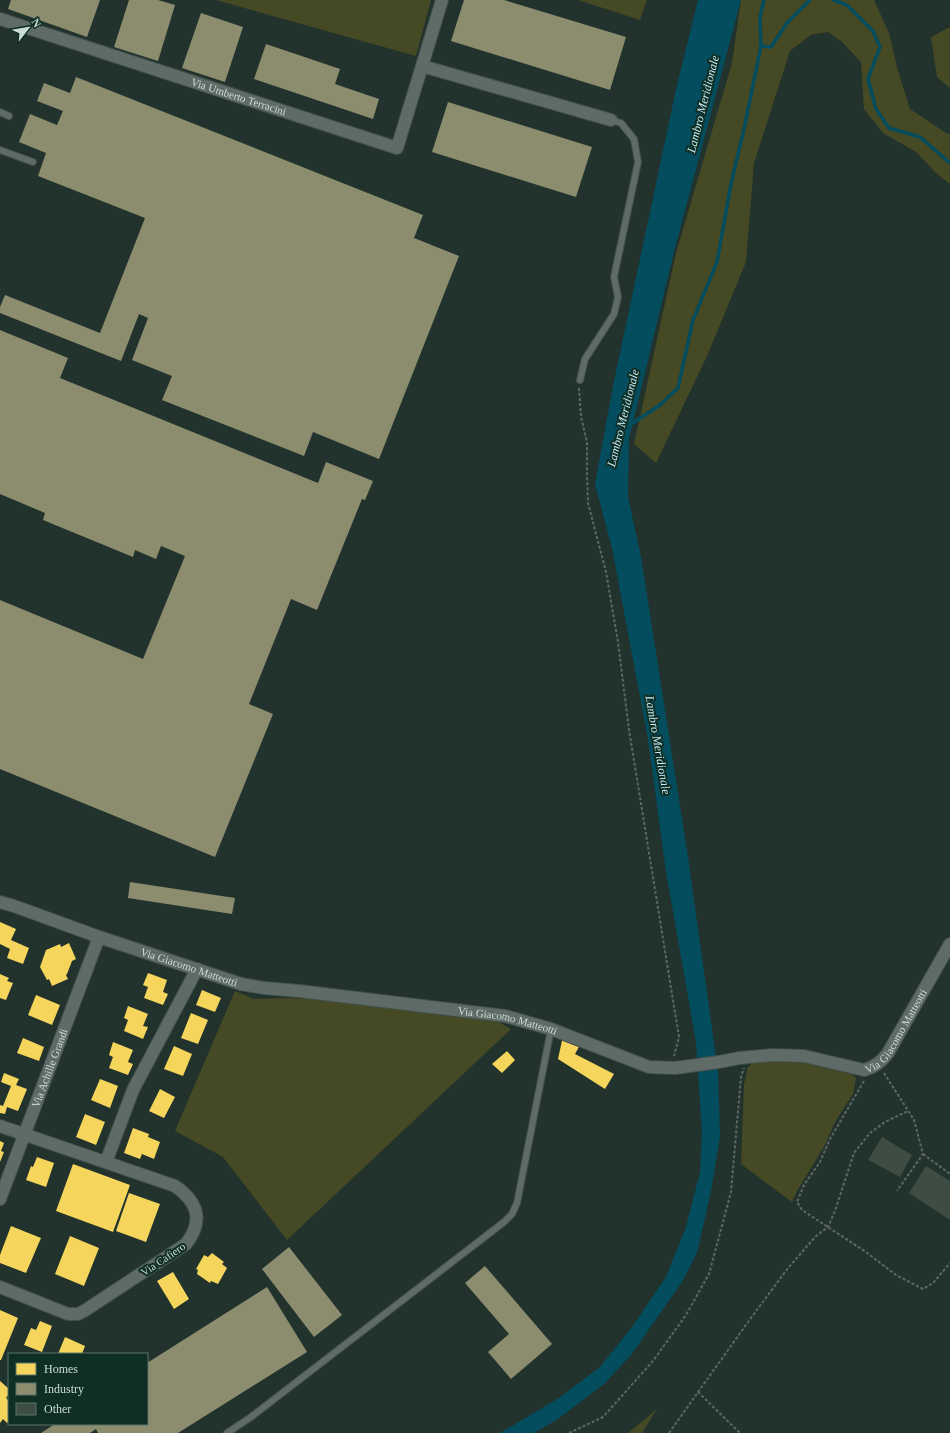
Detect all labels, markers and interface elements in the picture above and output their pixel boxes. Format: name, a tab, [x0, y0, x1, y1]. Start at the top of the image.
north arrow	[8, 8, 48, 48]
text: N	[29, 16, 44, 29]
water label: Lambro Meridionale	[684, 53, 722, 155]
street label: Via Umberto Terracini	[190, 76, 288, 118]
water label: Lambro Meridionale	[604, 367, 642, 469]
water label: Lambro Meridionale	[642, 694, 674, 796]
street label: Via Giacomo Matteotti	[139, 945, 239, 988]
street label: Via Giacomo Matteotti	[863, 987, 929, 1075]
street label: Via Giacomo Matteotti	[457, 1004, 559, 1037]
street label: Via Achille Grandi	[29, 1027, 70, 1109]
street label: Via Cafiero	[139, 1240, 188, 1278]
legend	[8, 1353, 148, 1425]
text: Homes	[44, 1362, 78, 1376]
text: Industry	[44, 1382, 84, 1396]
text: Other	[44, 1402, 71, 1416]

